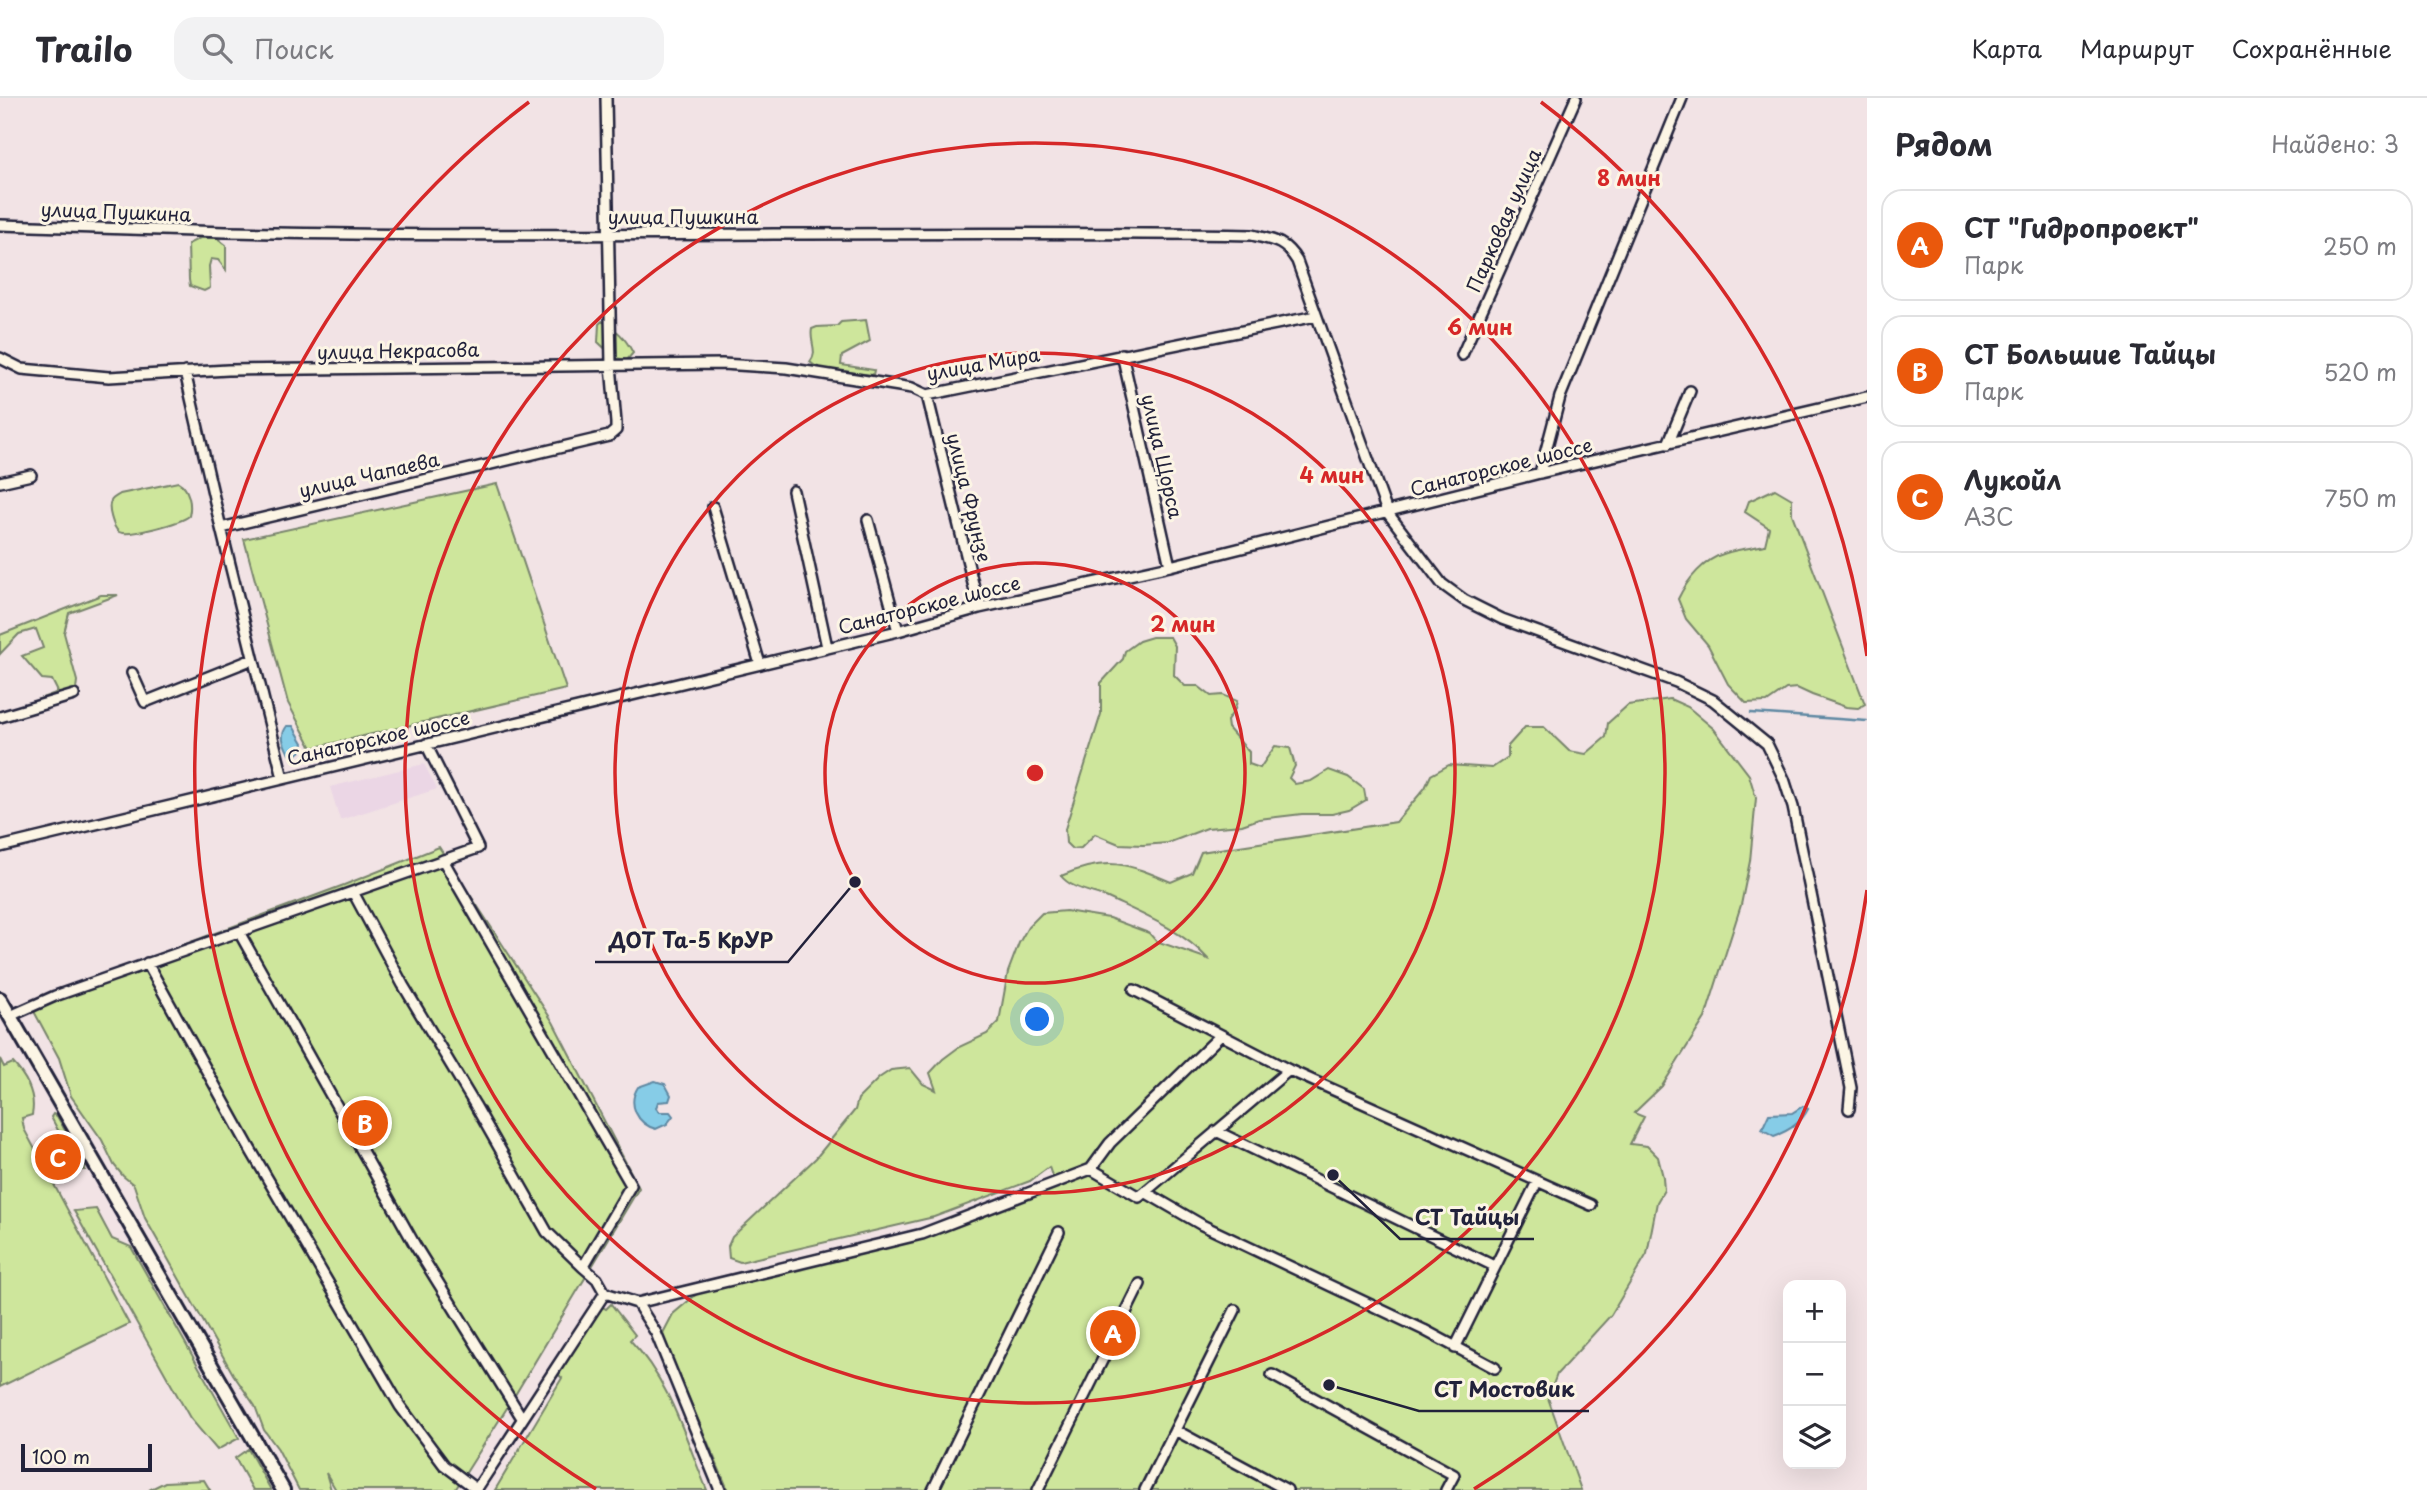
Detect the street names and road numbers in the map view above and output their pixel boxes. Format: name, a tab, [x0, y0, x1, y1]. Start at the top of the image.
street label: Парковая улица	[1459, 144, 1547, 296]
street label: улица Пушкина	[40, 194, 192, 228]
street label: улица Пушкина	[608, 202, 758, 230]
street label: улица Некрасова	[317, 335, 480, 365]
street label: улица Мира	[924, 339, 1042, 387]
street label: улица Щорса	[1135, 391, 1191, 521]
street label: улица Фрунзе	[940, 430, 1000, 564]
street label: Санаторское шоссе	[1407, 430, 1595, 502]
street label: улица Чапаева	[296, 444, 442, 504]
street label: Санаторское шоссе	[835, 568, 1023, 640]
street label: Санаторское шоссе	[284, 702, 472, 772]

